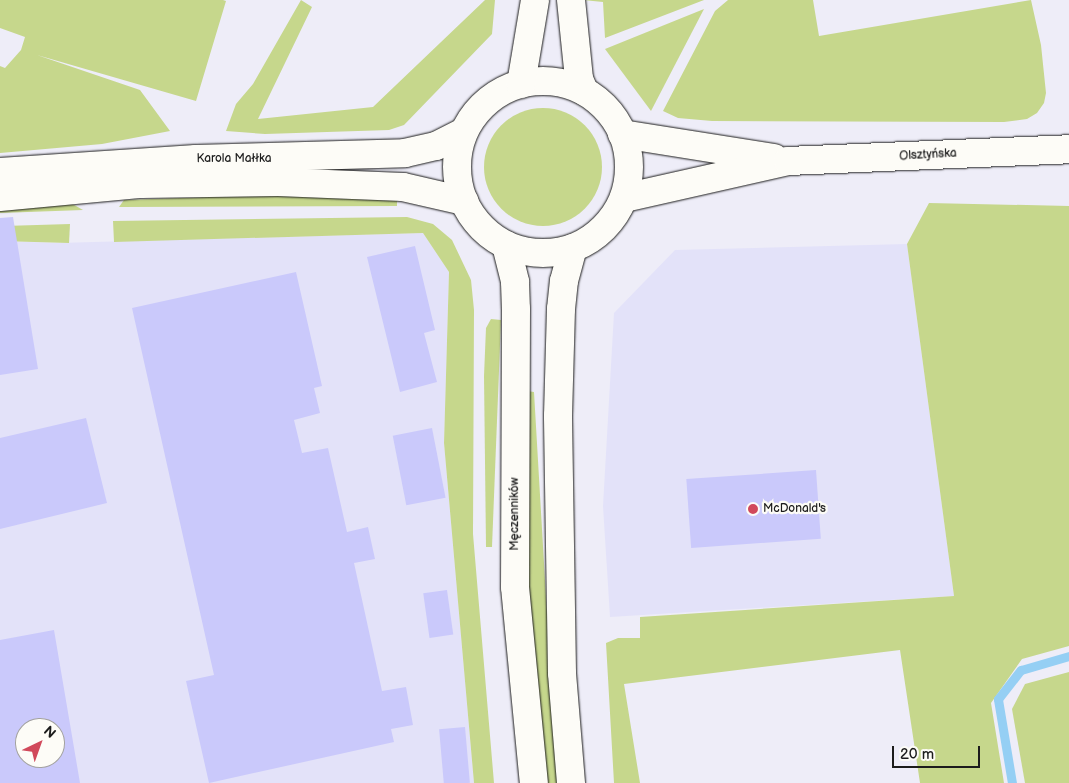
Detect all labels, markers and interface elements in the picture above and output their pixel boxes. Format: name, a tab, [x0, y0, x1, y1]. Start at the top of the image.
street label: Olsztyńska	[899, 146, 957, 164]
street label: Karola Małłka	[197, 152, 271, 166]
street label: Męczenników	[508, 477, 522, 551]
place label: McDonald's	[763, 502, 826, 516]
marker: McDonald's	[747, 503, 759, 515]
north arrow	[15, 718, 65, 768]
text: N	[40, 722, 59, 742]
scale bar	[894, 736, 982, 768]
text: 20 m	[900, 745, 934, 764]

